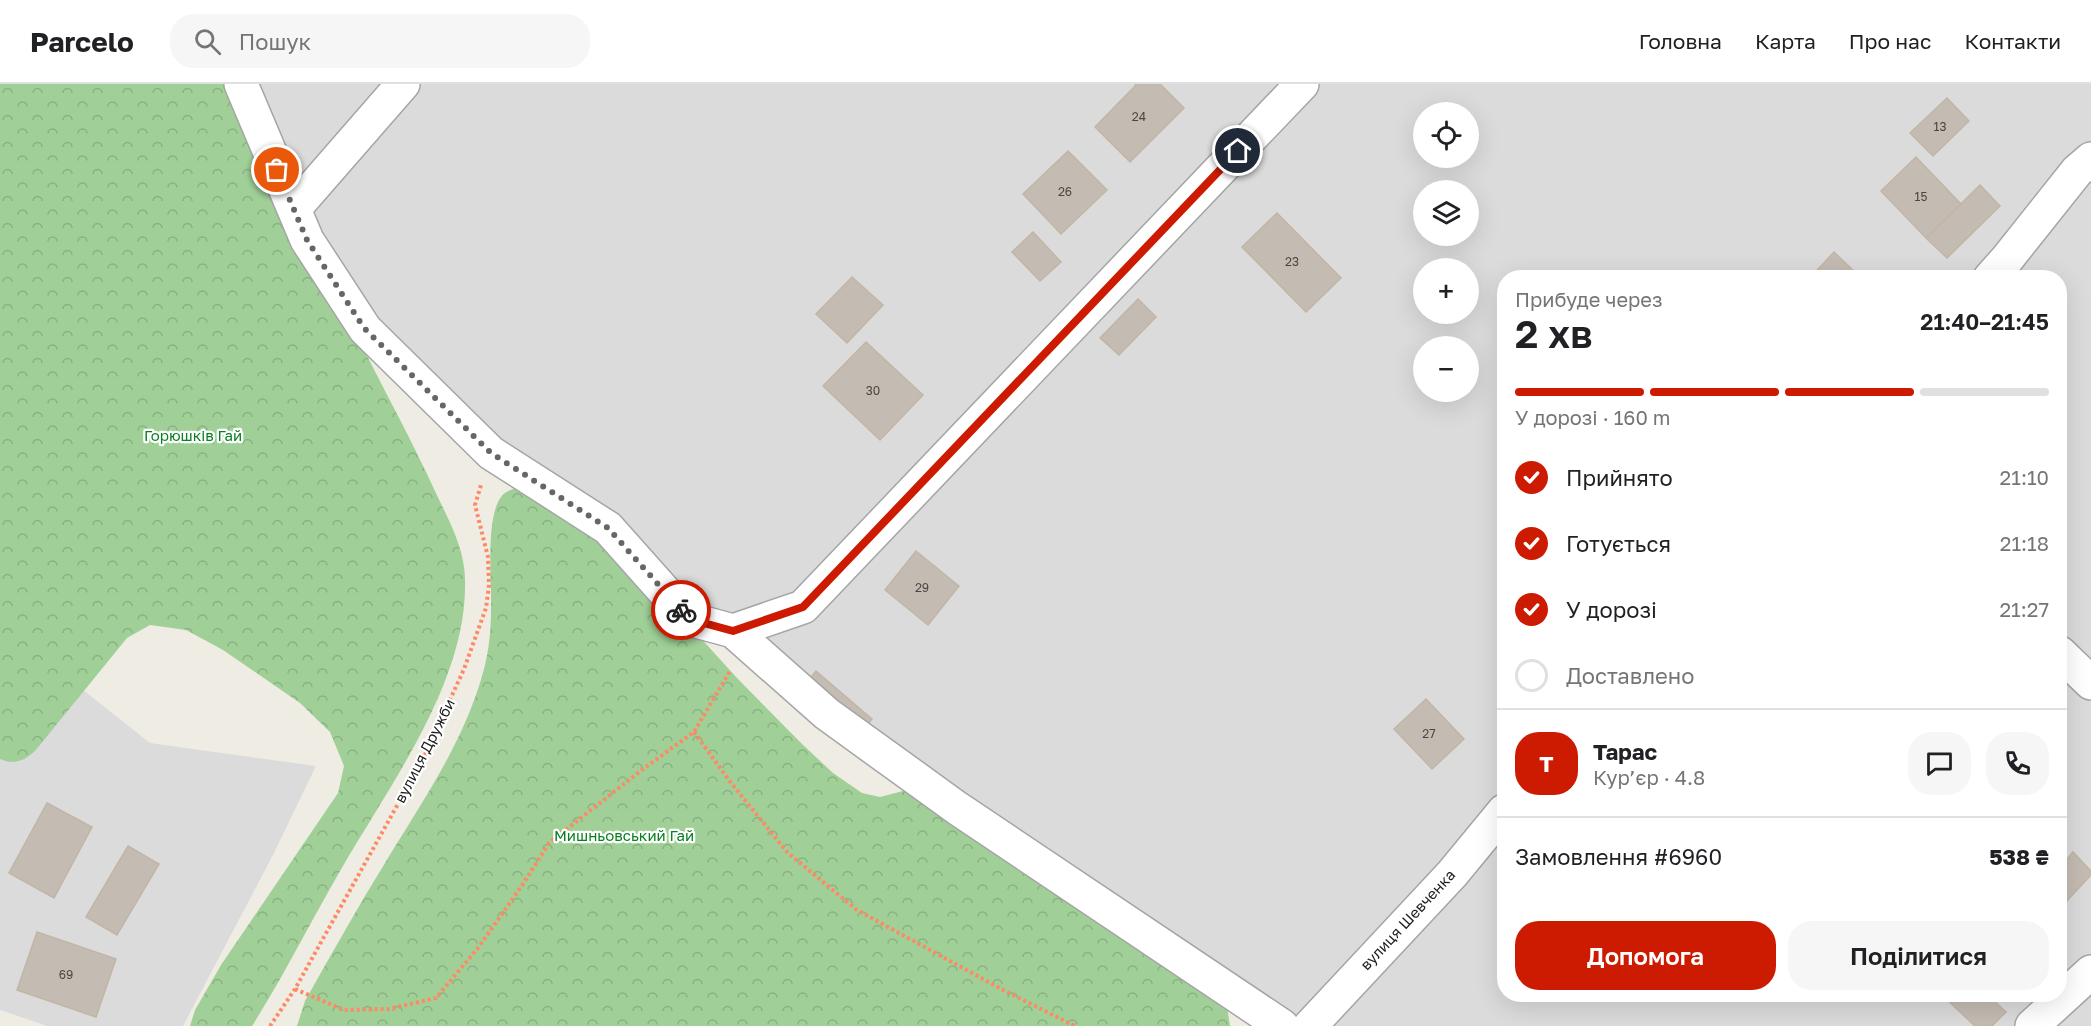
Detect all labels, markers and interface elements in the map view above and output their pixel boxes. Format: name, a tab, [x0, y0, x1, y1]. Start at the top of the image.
search box	[170, 14, 590, 68]
text: Parcelo	[30, 25, 134, 58]
icon: search	[191, 25, 224, 58]
text: Пошук	[239, 28, 311, 55]
text: Головна	[1639, 28, 1722, 54]
text: Карта	[1755, 28, 1816, 54]
text: Про нас	[1849, 28, 1931, 54]
text: Контакти	[1964, 28, 2061, 54]
map controls	[1413, 102, 1479, 402]
button: locate	[1413, 102, 1479, 168]
house number: 24	[1132, 109, 1146, 124]
house number: 13	[1934, 119, 1946, 134]
pin	[1212, 125, 1263, 176]
icon: home	[1221, 134, 1254, 167]
pin	[251, 144, 302, 195]
icon: bag	[260, 153, 293, 186]
button: layers	[1413, 180, 1479, 246]
house number: 26	[1058, 184, 1072, 199]
house number: 15	[1915, 189, 1927, 204]
house number: 23	[1285, 254, 1299, 269]
button: +	[1413, 258, 1479, 324]
text: Прибуде через	[1515, 287, 1662, 311]
text: 21:40–21:45	[1920, 308, 2049, 335]
text: 2 хв	[1515, 310, 1593, 357]
button: −	[1413, 336, 1479, 402]
house number: 30	[866, 383, 880, 398]
text: У дорозі · 160 m	[1515, 405, 1671, 429]
park label: Горюшків Гай	[144, 426, 242, 444]
icon: check	[1515, 461, 1548, 494]
text: Прийнято	[1566, 464, 1673, 491]
text: 21:10	[2000, 465, 2049, 489]
icon: check	[1515, 527, 1548, 560]
text: Готується	[1566, 530, 1671, 557]
text: 21:18	[2000, 531, 2049, 555]
courier	[651, 580, 711, 640]
house number: 29	[915, 580, 929, 595]
icon: check	[1515, 593, 1548, 626]
icon: bike	[665, 594, 698, 627]
text: У дорозі	[1566, 596, 1657, 623]
text: 21:27	[2000, 597, 2049, 621]
text: Доставлено	[1566, 662, 1694, 689]
street label: вулиця Дружби	[390, 696, 458, 806]
house number: 27	[1422, 726, 1436, 741]
button: chat	[1908, 732, 1971, 795]
button: phone	[1986, 732, 2049, 795]
text: Тарас	[1593, 738, 1657, 765]
text: Т	[1539, 750, 1554, 777]
text: Кур’єр · 4.8	[1593, 765, 1705, 789]
park label: Мишньовський Гай	[554, 826, 694, 844]
text: Замовлення #6960	[1515, 843, 1722, 870]
text: 538 ₴	[1989, 843, 2049, 870]
street label: вулиця Шевченка	[1356, 865, 1458, 973]
button: Допомога	[1515, 921, 1776, 990]
button: Поділитися	[1788, 921, 2049, 990]
house number: 69	[59, 967, 73, 982]

